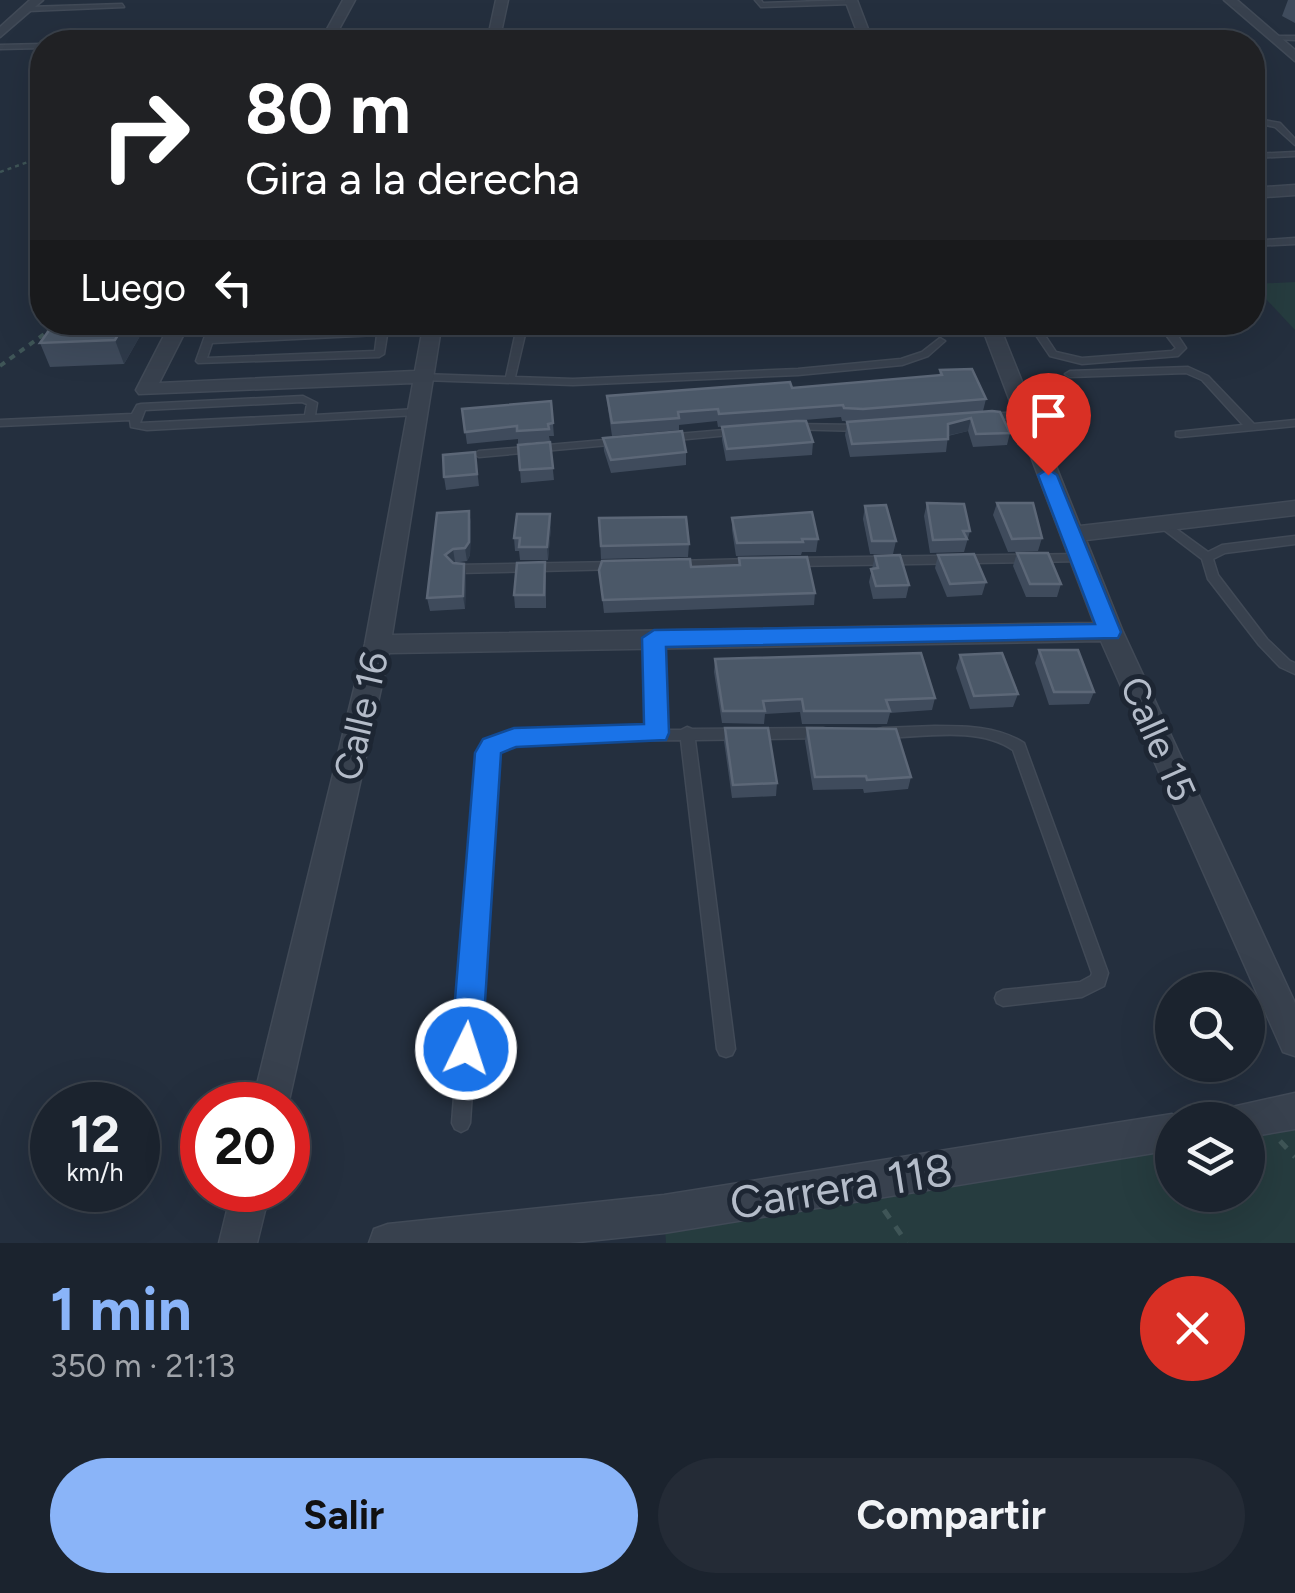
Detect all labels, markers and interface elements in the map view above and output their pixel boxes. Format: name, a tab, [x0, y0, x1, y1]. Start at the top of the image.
text: 80 m	[245, 66, 411, 151]
icon: right	[80, 70, 210, 200]
text: Gira a la derecha	[245, 151, 580, 205]
icon: left	[206, 260, 261, 315]
text: Luego	[80, 265, 186, 311]
pin	[1006, 373, 1091, 476]
icon: arrive	[1021, 388, 1076, 443]
street label: Calle 16	[324, 647, 398, 785]
street label: Calle 15	[1110, 670, 1206, 808]
map controls	[1155, 972, 1265, 1212]
button: search	[1155, 972, 1265, 1082]
position arrow	[414, 997, 518, 1101]
speed limit sign: 20	[180, 1082, 310, 1212]
button: layers	[1155, 1102, 1265, 1212]
text: 12	[70, 1104, 120, 1165]
street label: Carrera 118	[726, 1142, 956, 1230]
text: km/h	[66, 1157, 124, 1187]
text: 1 min	[50, 1273, 192, 1345]
button: close	[1140, 1276, 1245, 1381]
text: 350 m · 21:13	[50, 1347, 235, 1385]
button: Salir	[50, 1458, 638, 1573]
button: Compartir	[658, 1458, 1245, 1573]

